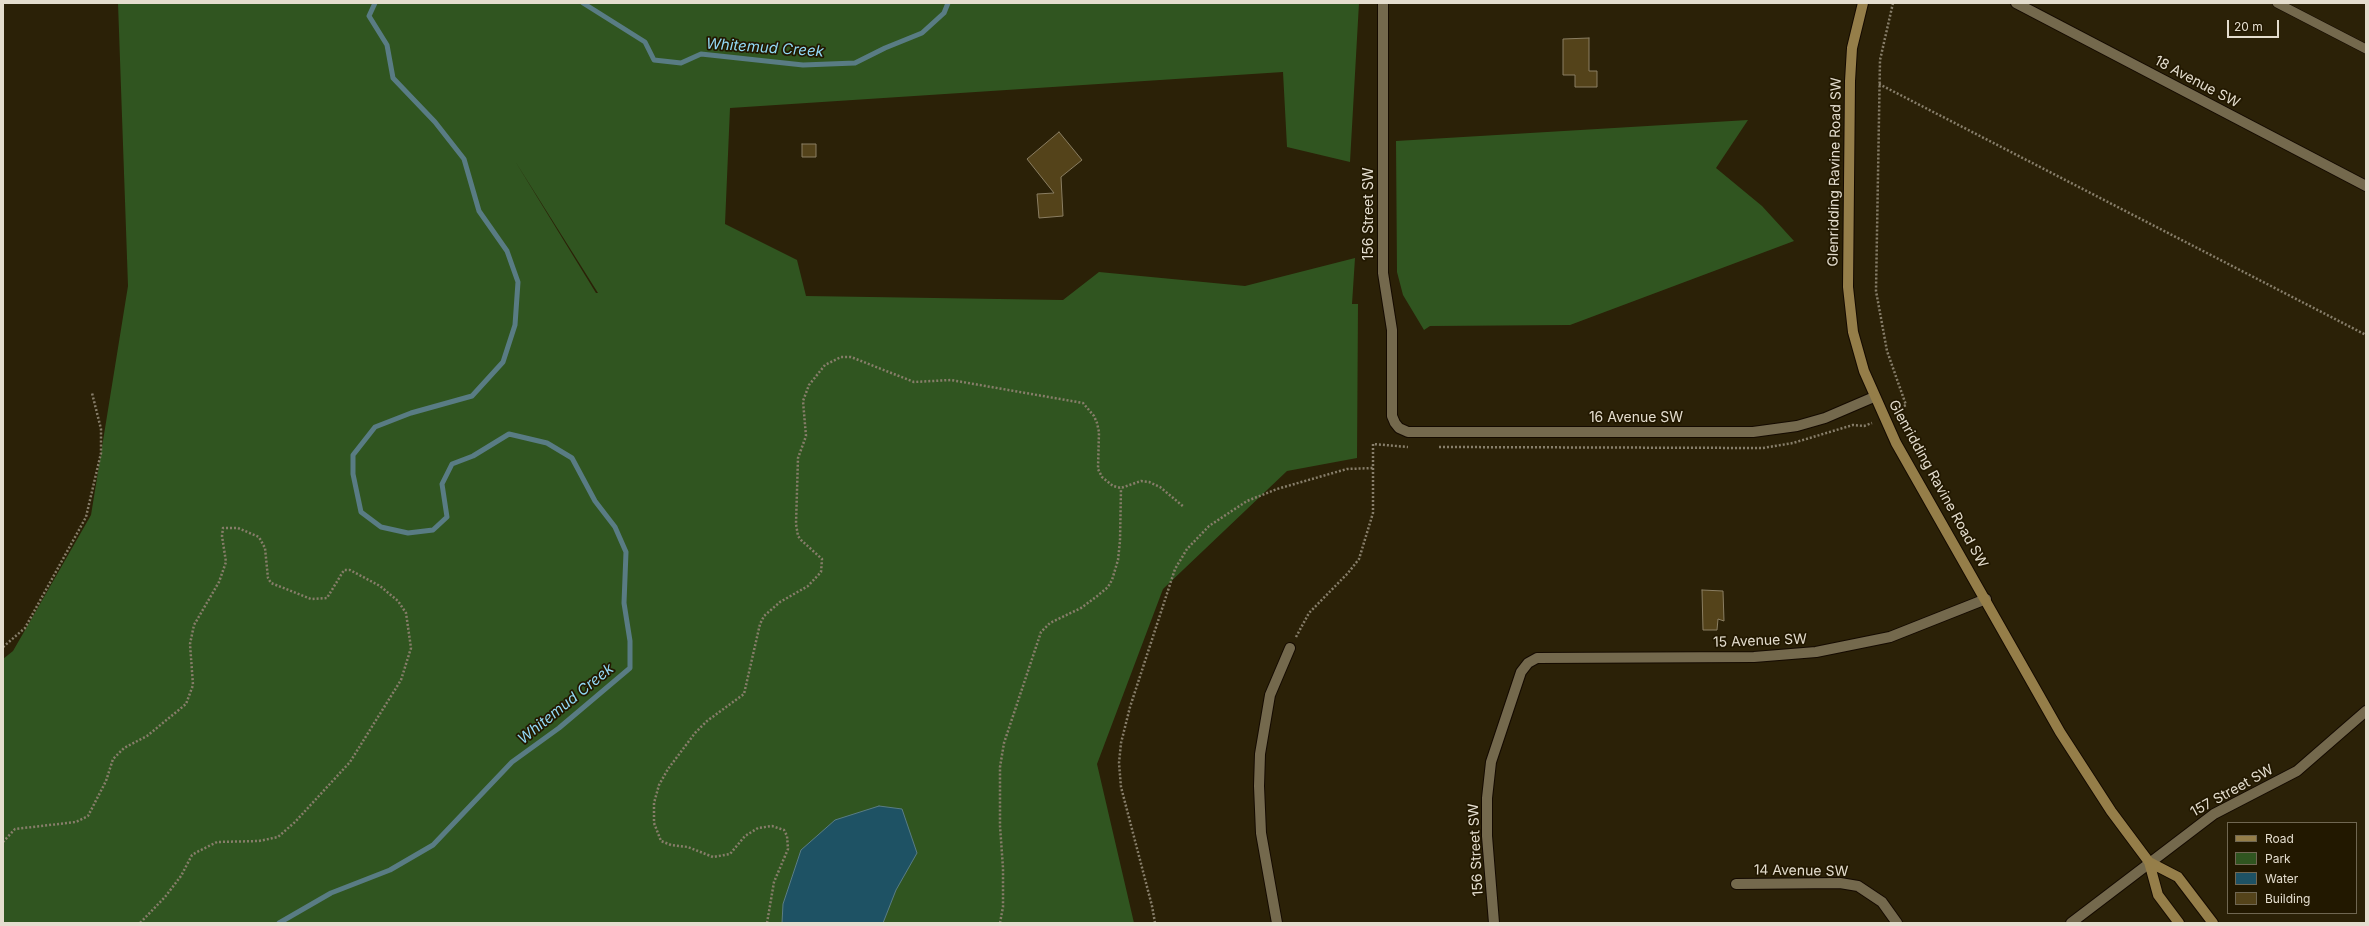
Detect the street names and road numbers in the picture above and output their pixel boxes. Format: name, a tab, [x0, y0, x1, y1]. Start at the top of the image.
street label: 18 Avenue SW	[2151, 52, 2243, 112]
street label: Glenridding Ravine Road SW	[1825, 77, 1845, 267]
street label: 156 Street SW	[1361, 167, 1377, 261]
street label: Glenridding Ravine Road SW	[1885, 397, 1991, 571]
street label: 16 Avenue SW	[1589, 410, 1683, 426]
street label: 15 Avenue SW	[1713, 631, 1807, 651]
street label: 157 Street SW	[2188, 761, 2276, 821]
street label: 156 Street SW	[1465, 803, 1487, 897]
street label: 14 Avenue SW	[1754, 862, 1848, 880]

